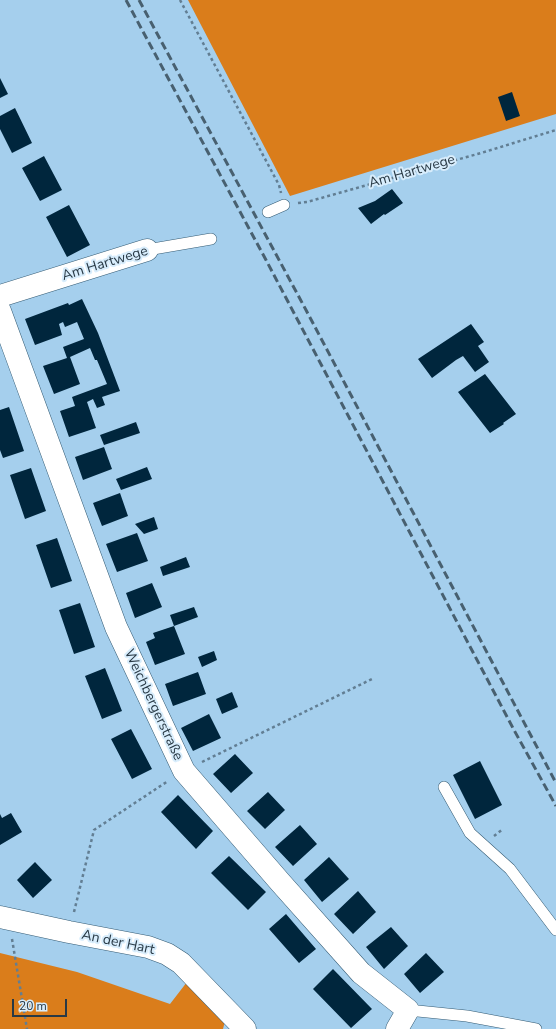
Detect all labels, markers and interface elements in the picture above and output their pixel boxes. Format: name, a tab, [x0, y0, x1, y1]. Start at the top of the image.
street label: Am Hartwege	[367, 152, 457, 192]
street label: Am Hartwege	[60, 243, 150, 285]
street label: Weichbergerstraße	[120, 647, 186, 763]
street label: An der Hart	[80, 927, 156, 959]
scale bar	[14, 991, 69, 1017]
text: 20 m	[19, 998, 47, 1014]

